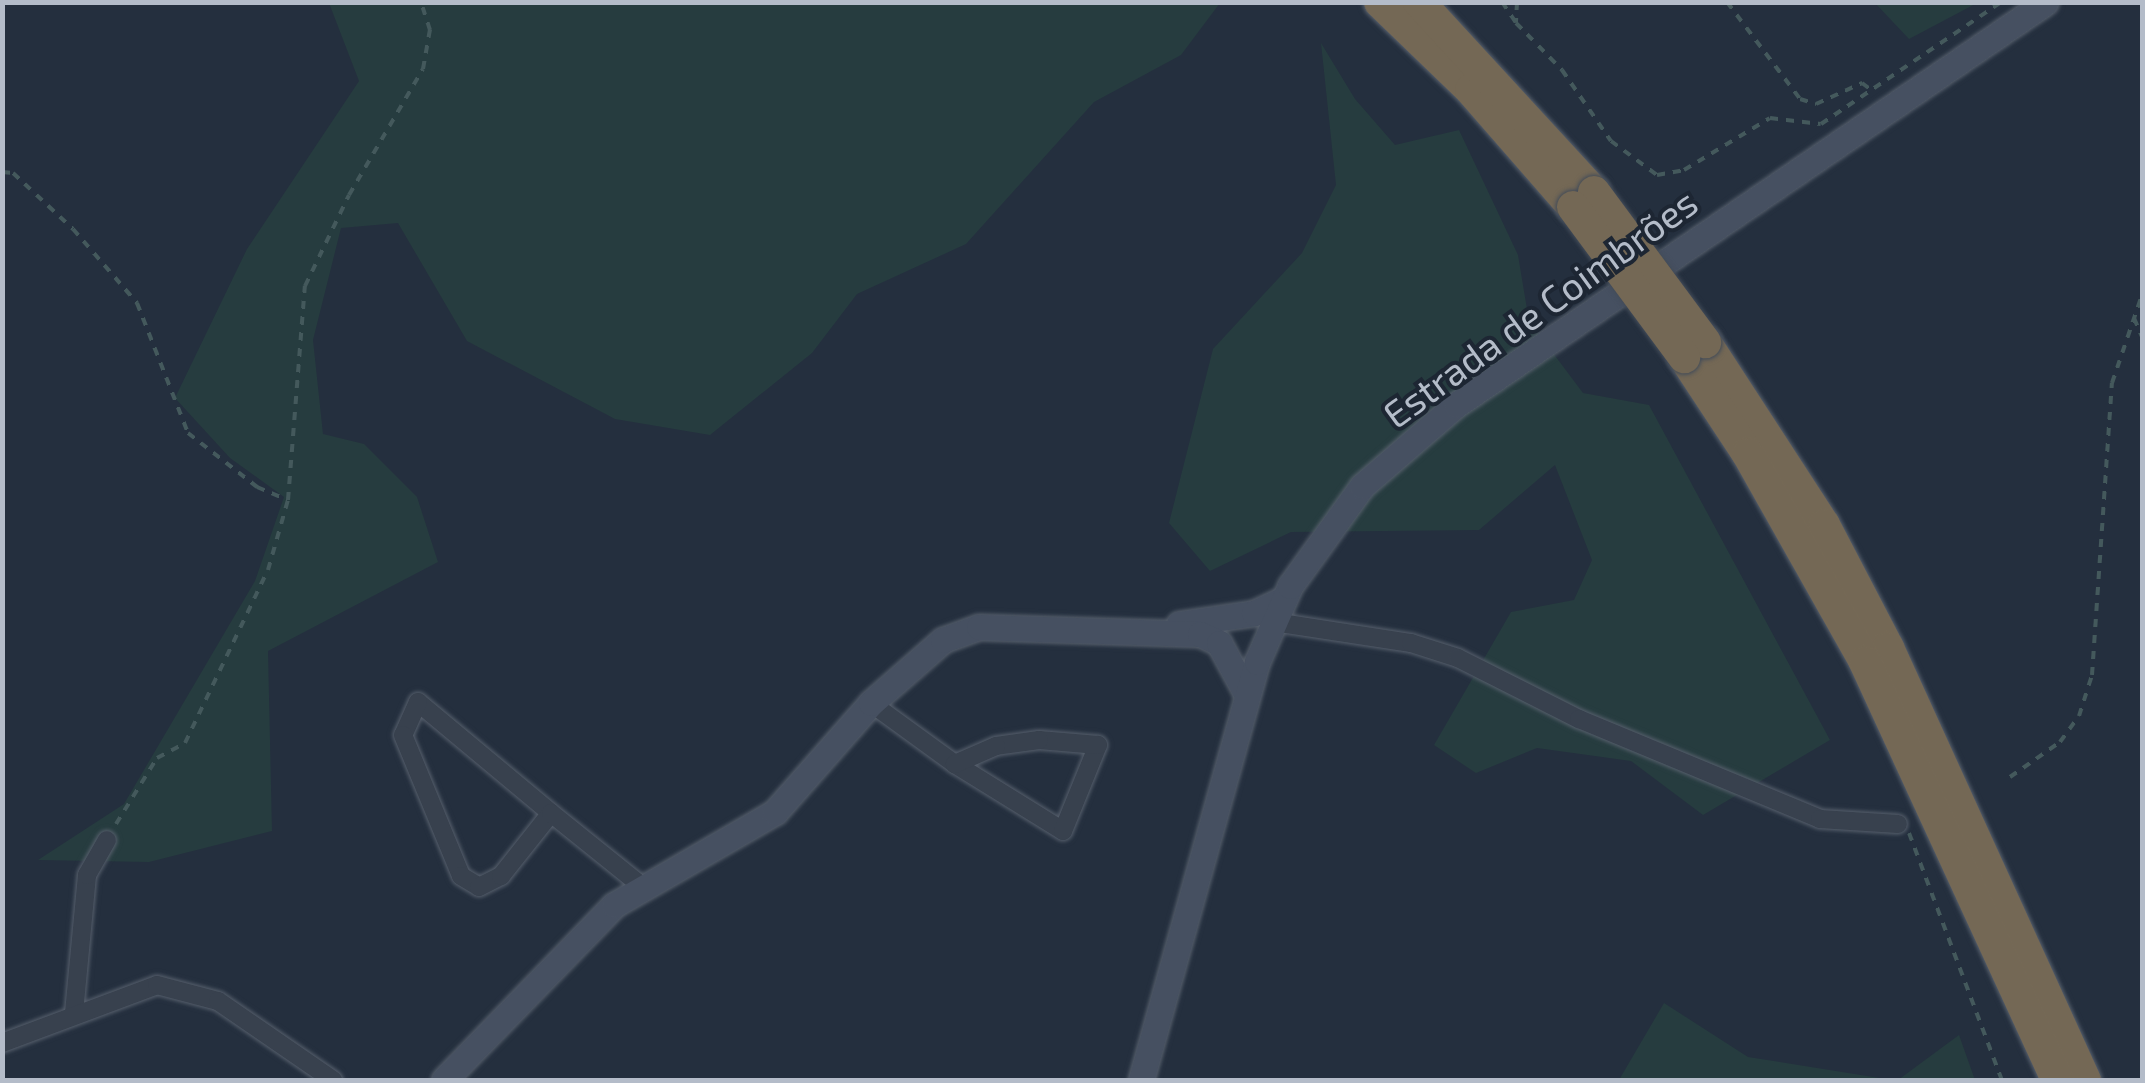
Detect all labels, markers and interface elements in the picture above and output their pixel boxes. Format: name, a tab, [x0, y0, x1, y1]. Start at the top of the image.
street label: Estrada de Coimbrões	[1374, 179, 1706, 437]

